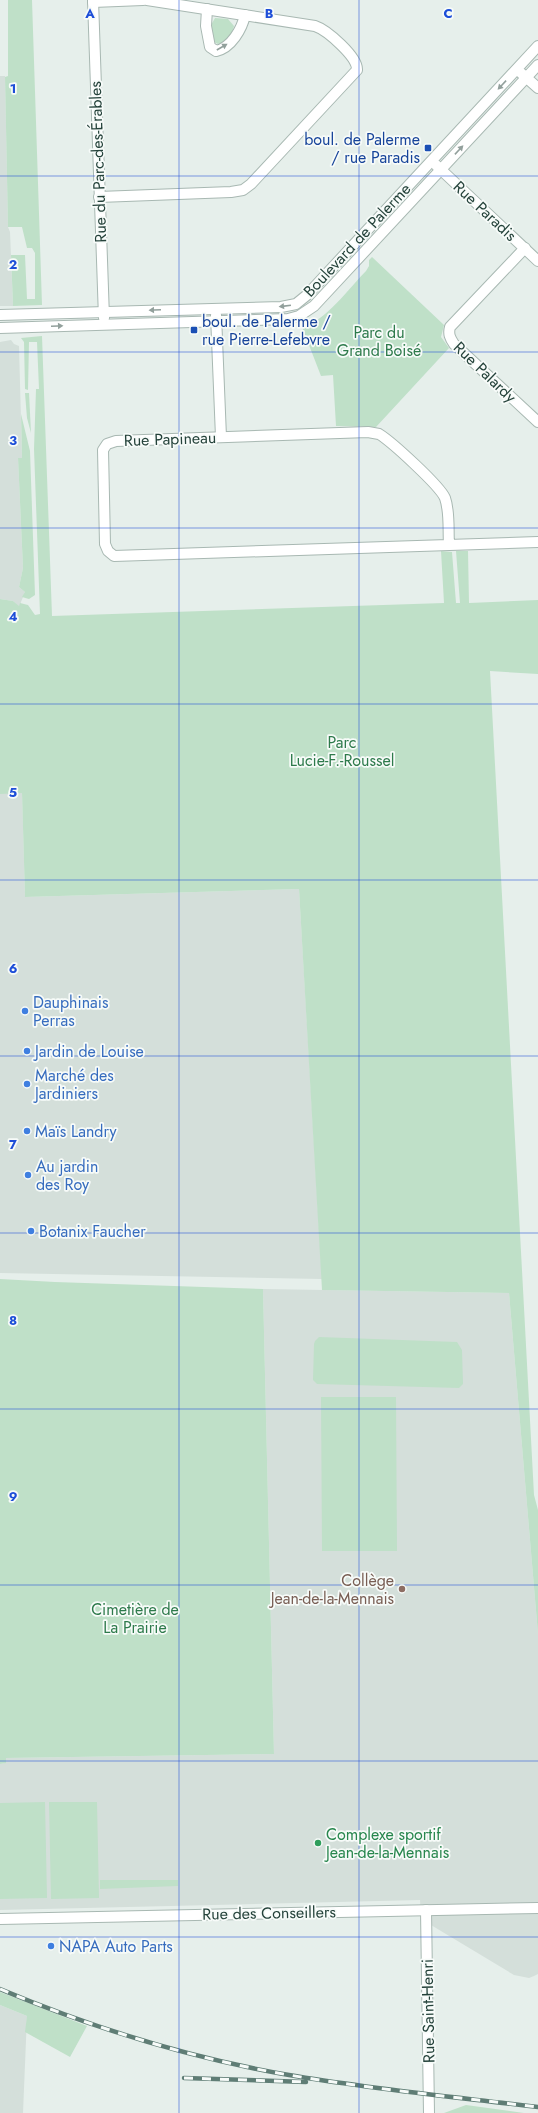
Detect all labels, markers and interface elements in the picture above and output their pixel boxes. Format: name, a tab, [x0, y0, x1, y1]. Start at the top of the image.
text: A	[84, 4, 95, 23]
text: B	[265, 4, 274, 23]
text: C	[443, 4, 453, 23]
one-way arrow	[216, 44, 228, 51]
text: 1	[10, 79, 16, 98]
one-way arrow	[497, 80, 507, 90]
street label: Rue du Parc-des-Érables	[84, 81, 112, 243]
place label: boul. de Palerme / rue Paradis	[304, 128, 420, 169]
marker: boul. de Palerme / rue Paradis	[423, 143, 433, 153]
one-way arrow	[454, 145, 464, 155]
street label: Rue Paradis	[448, 176, 522, 246]
street label: Boulevard de Palerme	[298, 178, 416, 302]
text: 2	[9, 255, 17, 274]
one-way arrow	[279, 303, 291, 309]
one-way arrow	[149, 307, 161, 314]
place label: boul. de Palerme / rue Pierre-Lefebvre	[202, 310, 331, 351]
park label: Parc du Grand Boisé	[337, 321, 421, 362]
one-way arrow	[51, 323, 64, 329]
marker: boul. de Palerme / rue Pierre-Lefebvre	[189, 325, 199, 335]
street label: Rue Palardy	[448, 336, 522, 409]
street label: Rue Papineau	[123, 426, 217, 452]
text: 3	[9, 431, 17, 450]
text: 4	[8, 607, 18, 626]
park label: Parc Lucie-F.-Roussel	[290, 731, 394, 772]
text: 5	[9, 783, 17, 802]
text: 6	[9, 959, 18, 978]
place label: Dauphinais Perras	[33, 991, 108, 1032]
marker: Dauphinais Perras	[20, 1006, 30, 1016]
place label: Jardin de Louise	[33, 1040, 144, 1063]
marker: Jardin de Louise	[22, 1046, 32, 1056]
place label: Marché des Jardiniers	[33, 1064, 114, 1105]
marker: Marché des Jardiniers	[22, 1079, 32, 1089]
place label: Maïs Landry	[35, 1120, 117, 1143]
marker: Maïs Landry	[22, 1126, 32, 1136]
text: 7	[9, 1135, 17, 1154]
place label: Au jardin des Roy	[36, 1155, 98, 1196]
marker: Au jardin des Roy	[23, 1170, 33, 1180]
place label: Botanix Faucher	[39, 1220, 146, 1243]
marker: Botanix Faucher	[26, 1226, 36, 1236]
text: 8	[9, 1311, 17, 1330]
text: 9	[9, 1487, 18, 1506]
place label: Collège Jean-de-la-Mennais	[269, 1569, 394, 1610]
marker: Collège Jean-de-la-Mennais	[397, 1584, 407, 1594]
park label: Cimetière de La Prairie	[91, 1598, 179, 1639]
place label: Complexe sportif Jean-de-la-Mennais	[324, 1823, 449, 1864]
marker: Complexe sportif Jean-de-la-Mennais	[313, 1838, 323, 1848]
street label: Rue des Conseillers	[202, 1900, 336, 1926]
place label: NAPA Auto Parts	[59, 1935, 173, 1958]
marker: NAPA Auto Parts	[46, 1941, 56, 1951]
street label: Rue Saint-Henri	[416, 1959, 440, 2063]

